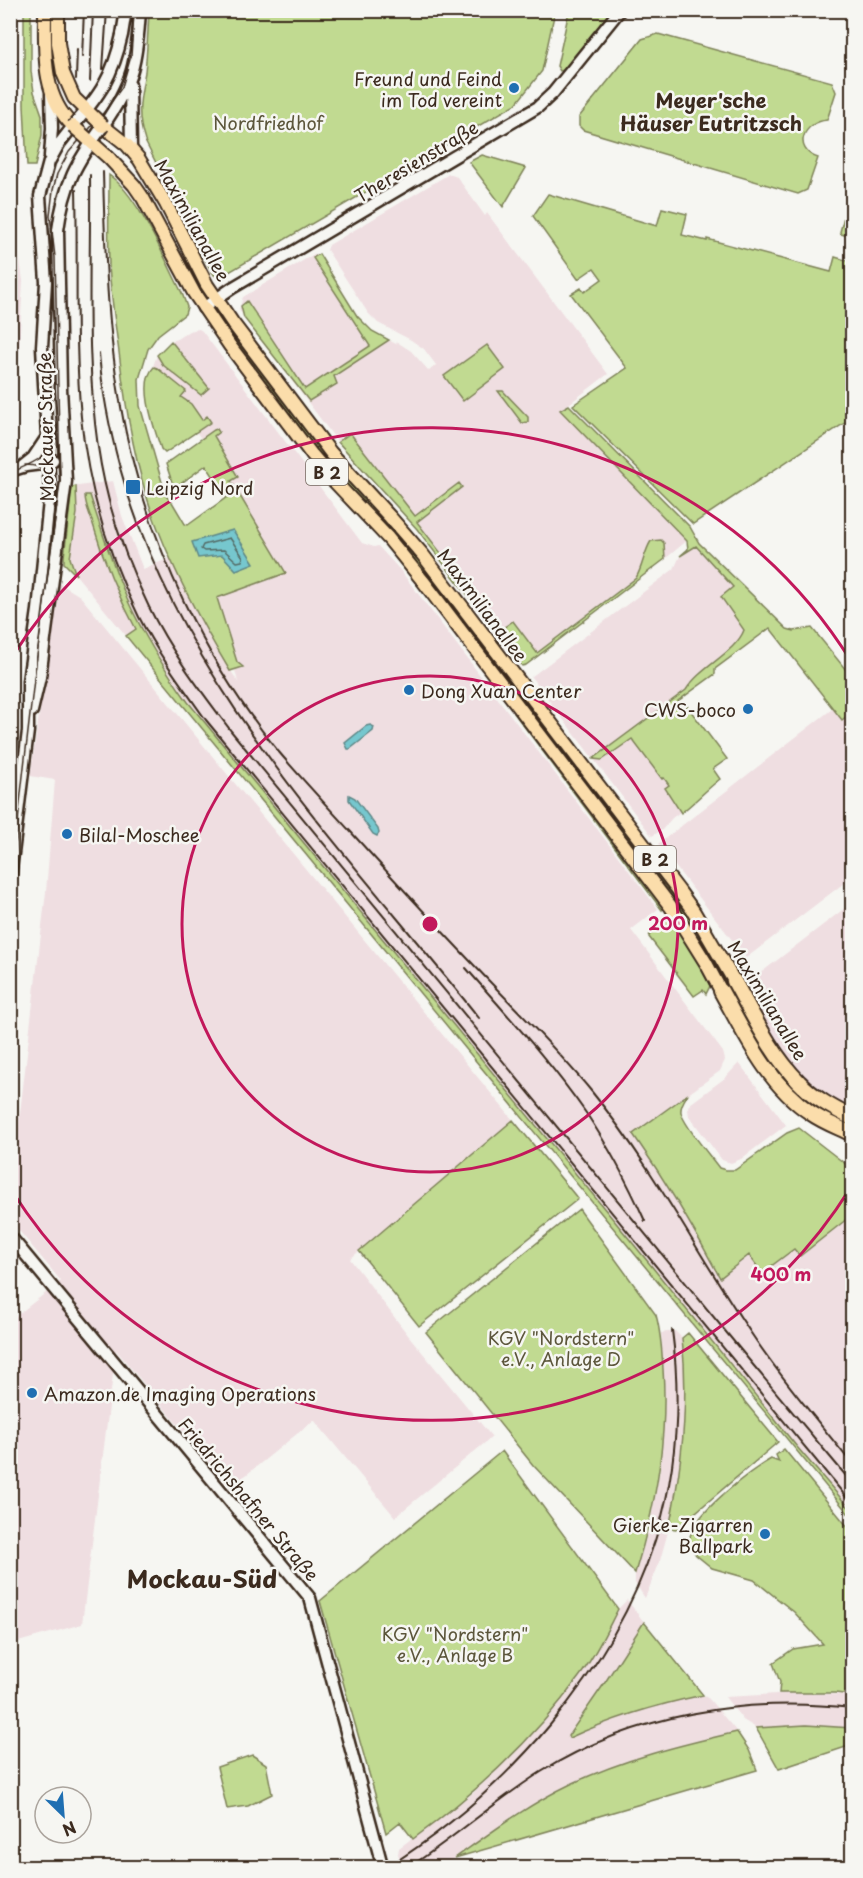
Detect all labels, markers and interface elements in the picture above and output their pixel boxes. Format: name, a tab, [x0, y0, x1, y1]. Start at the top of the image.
place label: Freund und Feind im Tod vereint	[354, 65, 502, 113]
marker: Freund und Feind im Tod vereint	[507, 81, 521, 95]
district label: Meyer'sche Häuser Eutritzsch	[620, 85, 802, 138]
park label: Nordfriedhof	[213, 109, 325, 136]
street label: Theresienstraße	[349, 113, 483, 209]
street label: Maximilianallee	[148, 154, 238, 286]
street label: Mockauer Straße	[30, 352, 60, 502]
road number: B 2	[306, 459, 348, 485]
place label: Leipzig Nord	[146, 474, 253, 501]
marker: Leipzig Nord	[124, 478, 142, 496]
street label: Maximilianallee	[431, 543, 535, 667]
place label: Dong Xuan Center	[421, 677, 582, 704]
marker: Dong Xuan Center	[402, 683, 416, 697]
place label: CWS-boco	[644, 696, 736, 723]
marker: CWS-boco	[741, 702, 755, 716]
place label: Bilal-Moschee	[79, 821, 200, 848]
marker: Bilal-Moschee	[60, 827, 74, 841]
road number: B 2	[634, 846, 676, 872]
text: 200 m	[648, 909, 708, 936]
centre of rings	[420, 914, 440, 934]
street label: Maximilianallee	[721, 935, 815, 1065]
text: 400 m	[751, 1260, 811, 1287]
park label: KGV "Nordstern" e.V., Anlage D	[488, 1324, 634, 1372]
place label: Amazon.de Imaging Operations	[44, 1380, 316, 1407]
marker: Amazon.de Imaging Operations	[25, 1386, 39, 1400]
street label: Friedrichshafner Straße	[172, 1411, 326, 1587]
place label: Gierke-Zigarren Ballpark	[613, 1511, 753, 1559]
marker: Gierke-Zigarren Ballpark	[758, 1527, 772, 1541]
district label: Mockau-Süd	[127, 1560, 277, 1596]
park label: KGV "Nordstern" e.V., Anlage B	[382, 1620, 528, 1668]
north arrow	[33, 1785, 93, 1845]
text: N	[59, 1816, 81, 1843]

